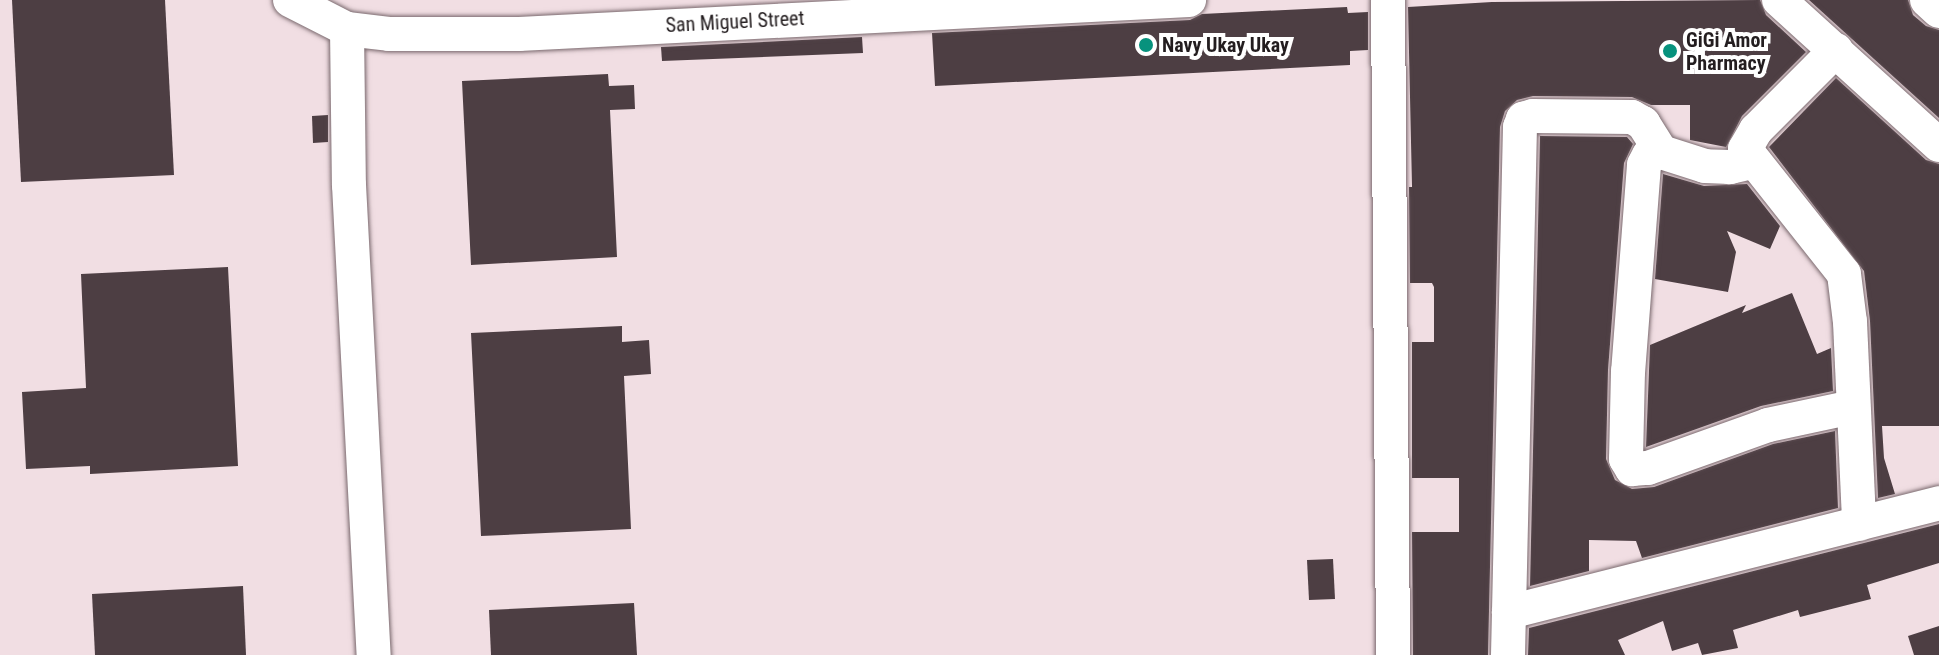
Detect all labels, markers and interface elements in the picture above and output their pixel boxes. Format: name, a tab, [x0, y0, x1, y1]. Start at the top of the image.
street label: San Miguel Street	[665, 6, 805, 38]
place label: GiGi Amor Pharmacy	[1686, 28, 1767, 75]
place label: Navy Ukay Ukay	[1162, 33, 1289, 57]
marker: Navy Ukay Ukay	[1137, 36, 1155, 54]
marker: GiGi Amor Pharmacy	[1661, 42, 1679, 60]

